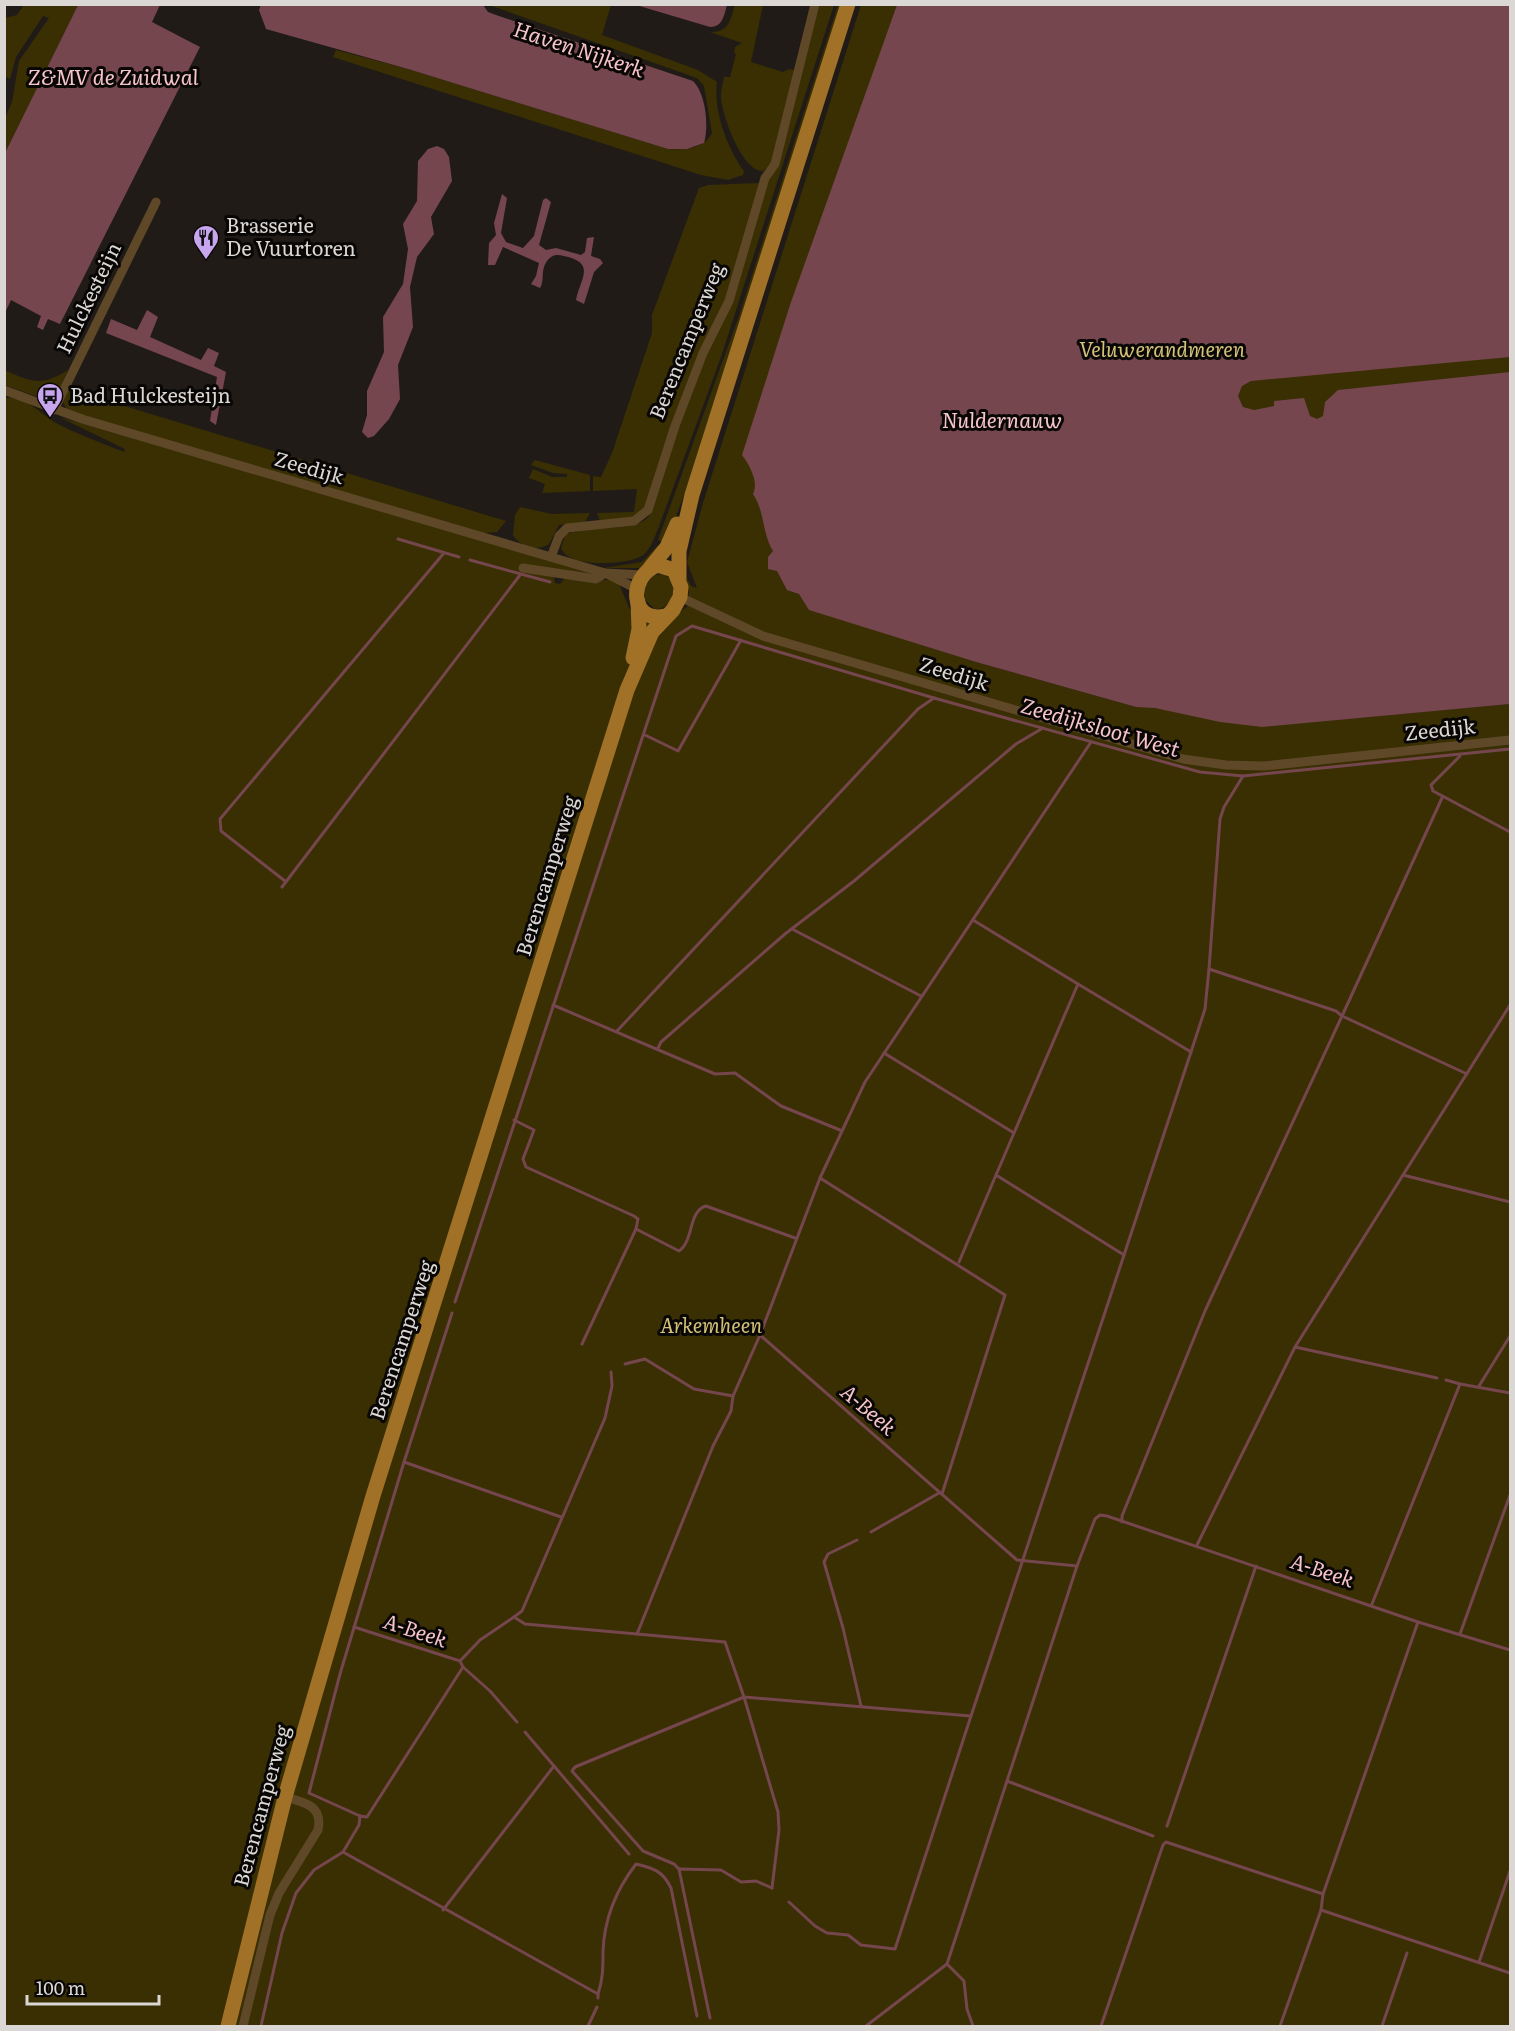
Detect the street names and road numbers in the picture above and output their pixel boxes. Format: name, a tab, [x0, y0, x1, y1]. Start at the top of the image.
street label: Hulckesteijn	[47, 236, 127, 358]
street label: Berencamperweg	[640, 257, 730, 423]
street label: Zeedijk	[271, 442, 348, 490]
street label: Zeedijk	[916, 647, 994, 697]
street label: Zeedijk	[1403, 709, 1477, 747]
street label: Berencamperweg	[506, 791, 584, 959]
street label: Berencamperweg	[360, 1255, 440, 1423]
street label: Berencamperweg	[224, 1721, 296, 1890]

